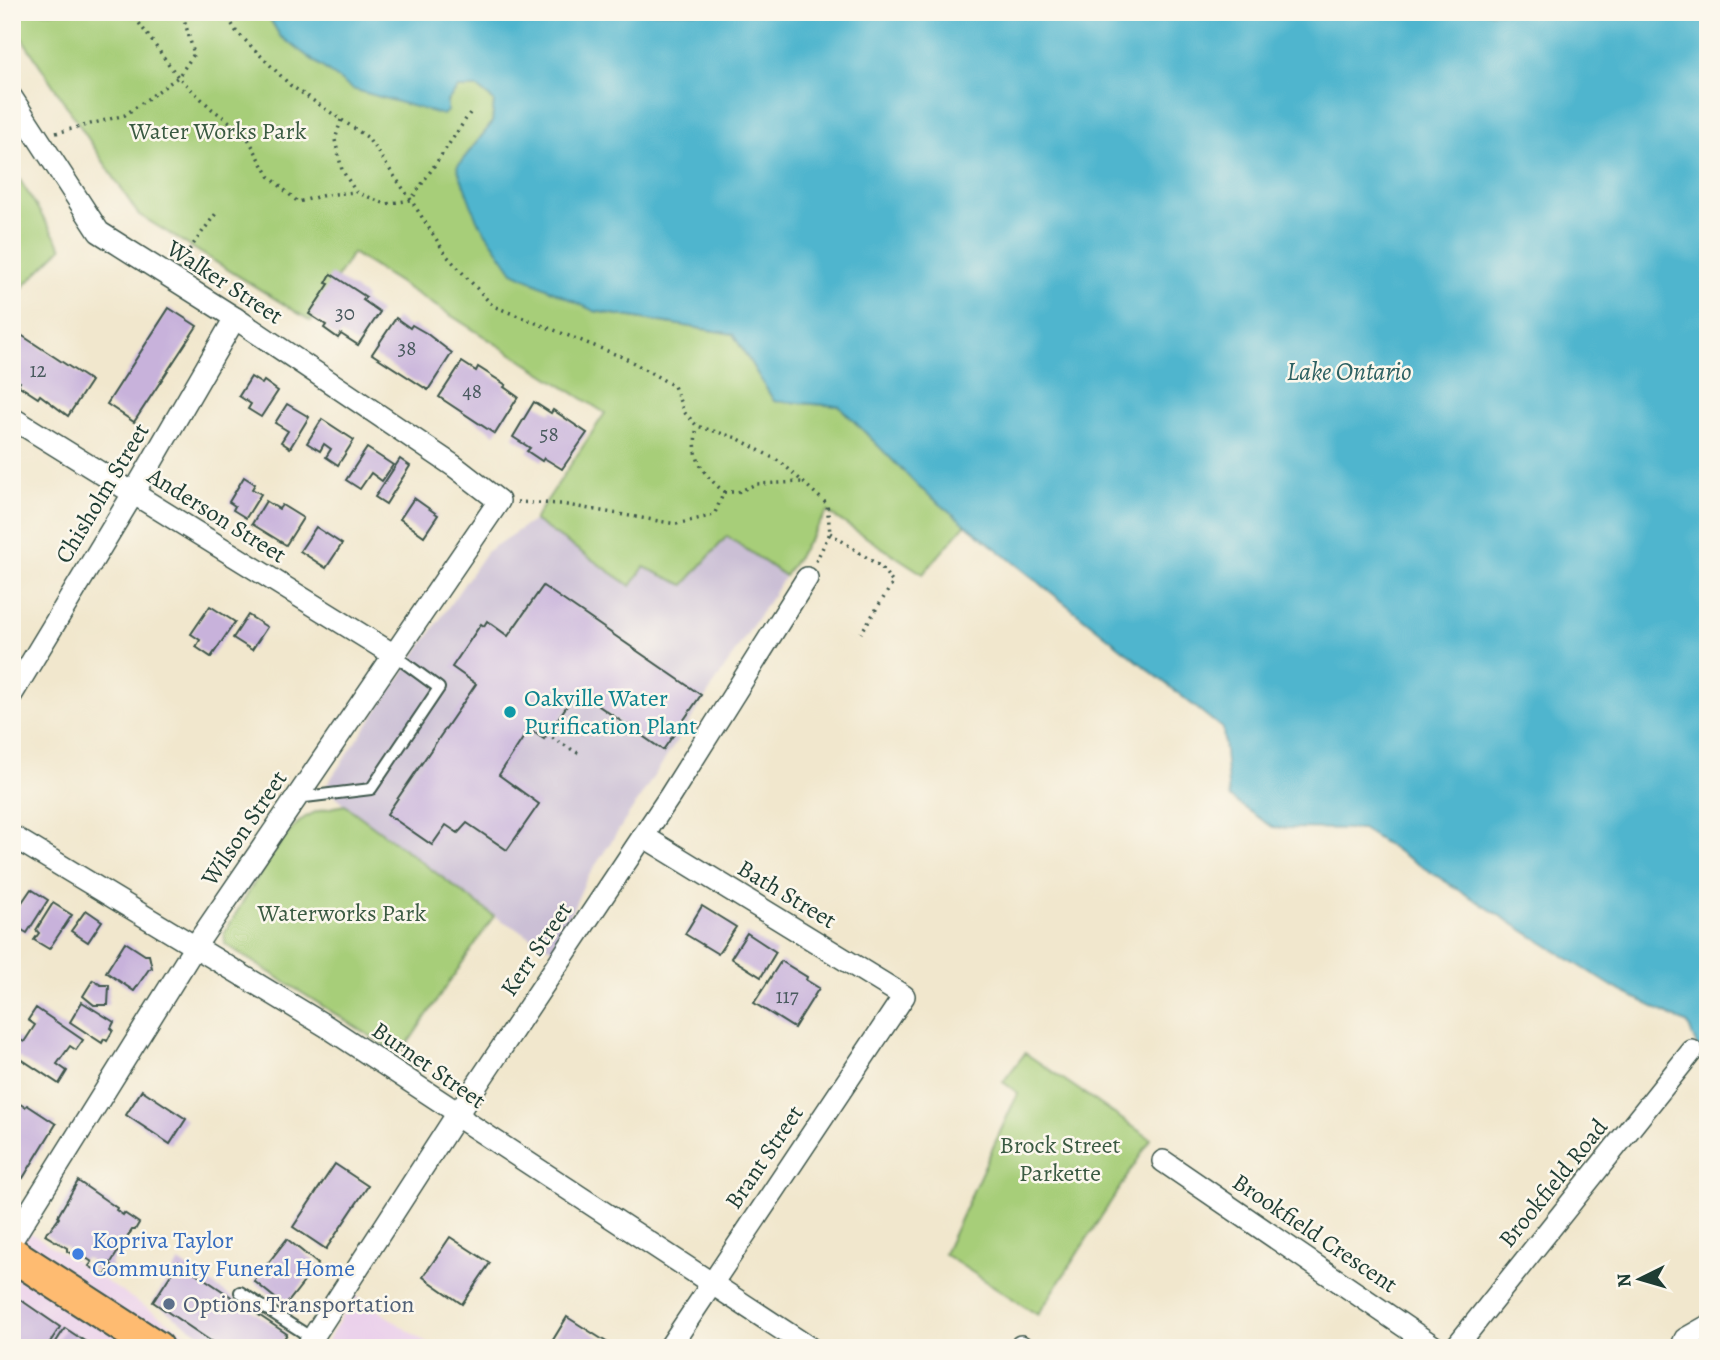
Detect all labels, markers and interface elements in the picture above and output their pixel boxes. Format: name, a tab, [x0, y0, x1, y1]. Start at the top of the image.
park label: Water Works Park	[128, 115, 307, 147]
street label: Walker Street	[160, 232, 289, 332]
house number: 30	[335, 299, 355, 327]
house number: 38	[398, 334, 416, 362]
water label: Lake Ontario	[1286, 354, 1412, 389]
house number: 12	[29, 356, 47, 384]
house number: 48	[462, 377, 482, 405]
street label: Chisholm Street	[47, 417, 157, 569]
house number: 58	[539, 420, 559, 448]
street label: Anderson Street	[141, 459, 293, 570]
place label: Oakville Water Purification Plant	[524, 682, 697, 742]
marker: Oakville Water Purification Plant	[502, 704, 518, 720]
street label: Wilson Street	[193, 764, 294, 893]
street label: Bath Street	[732, 852, 842, 936]
street label: Kerr Street	[493, 896, 579, 1002]
park label: Waterworks Park	[257, 897, 427, 929]
house number: 117	[775, 982, 799, 1010]
street label: Burnet Street	[366, 1014, 492, 1116]
street label: Brant Street	[717, 1099, 811, 1215]
street label: Brookfield Road	[1491, 1112, 1615, 1254]
park label: Brock Street Parkette	[1000, 1129, 1121, 1189]
street label: Brookfield Crescent	[1226, 1166, 1404, 1300]
place label: Kopriva Taylor Community Funeral Home	[92, 1224, 355, 1284]
north arrow	[1604, 1244, 1674, 1314]
marker: Kopriva Taylor Community Funeral Home	[70, 1246, 86, 1262]
text: N	[1610, 1272, 1638, 1288]
place label: Options Transportation	[183, 1288, 415, 1320]
marker: Options Transportation	[161, 1296, 177, 1312]

